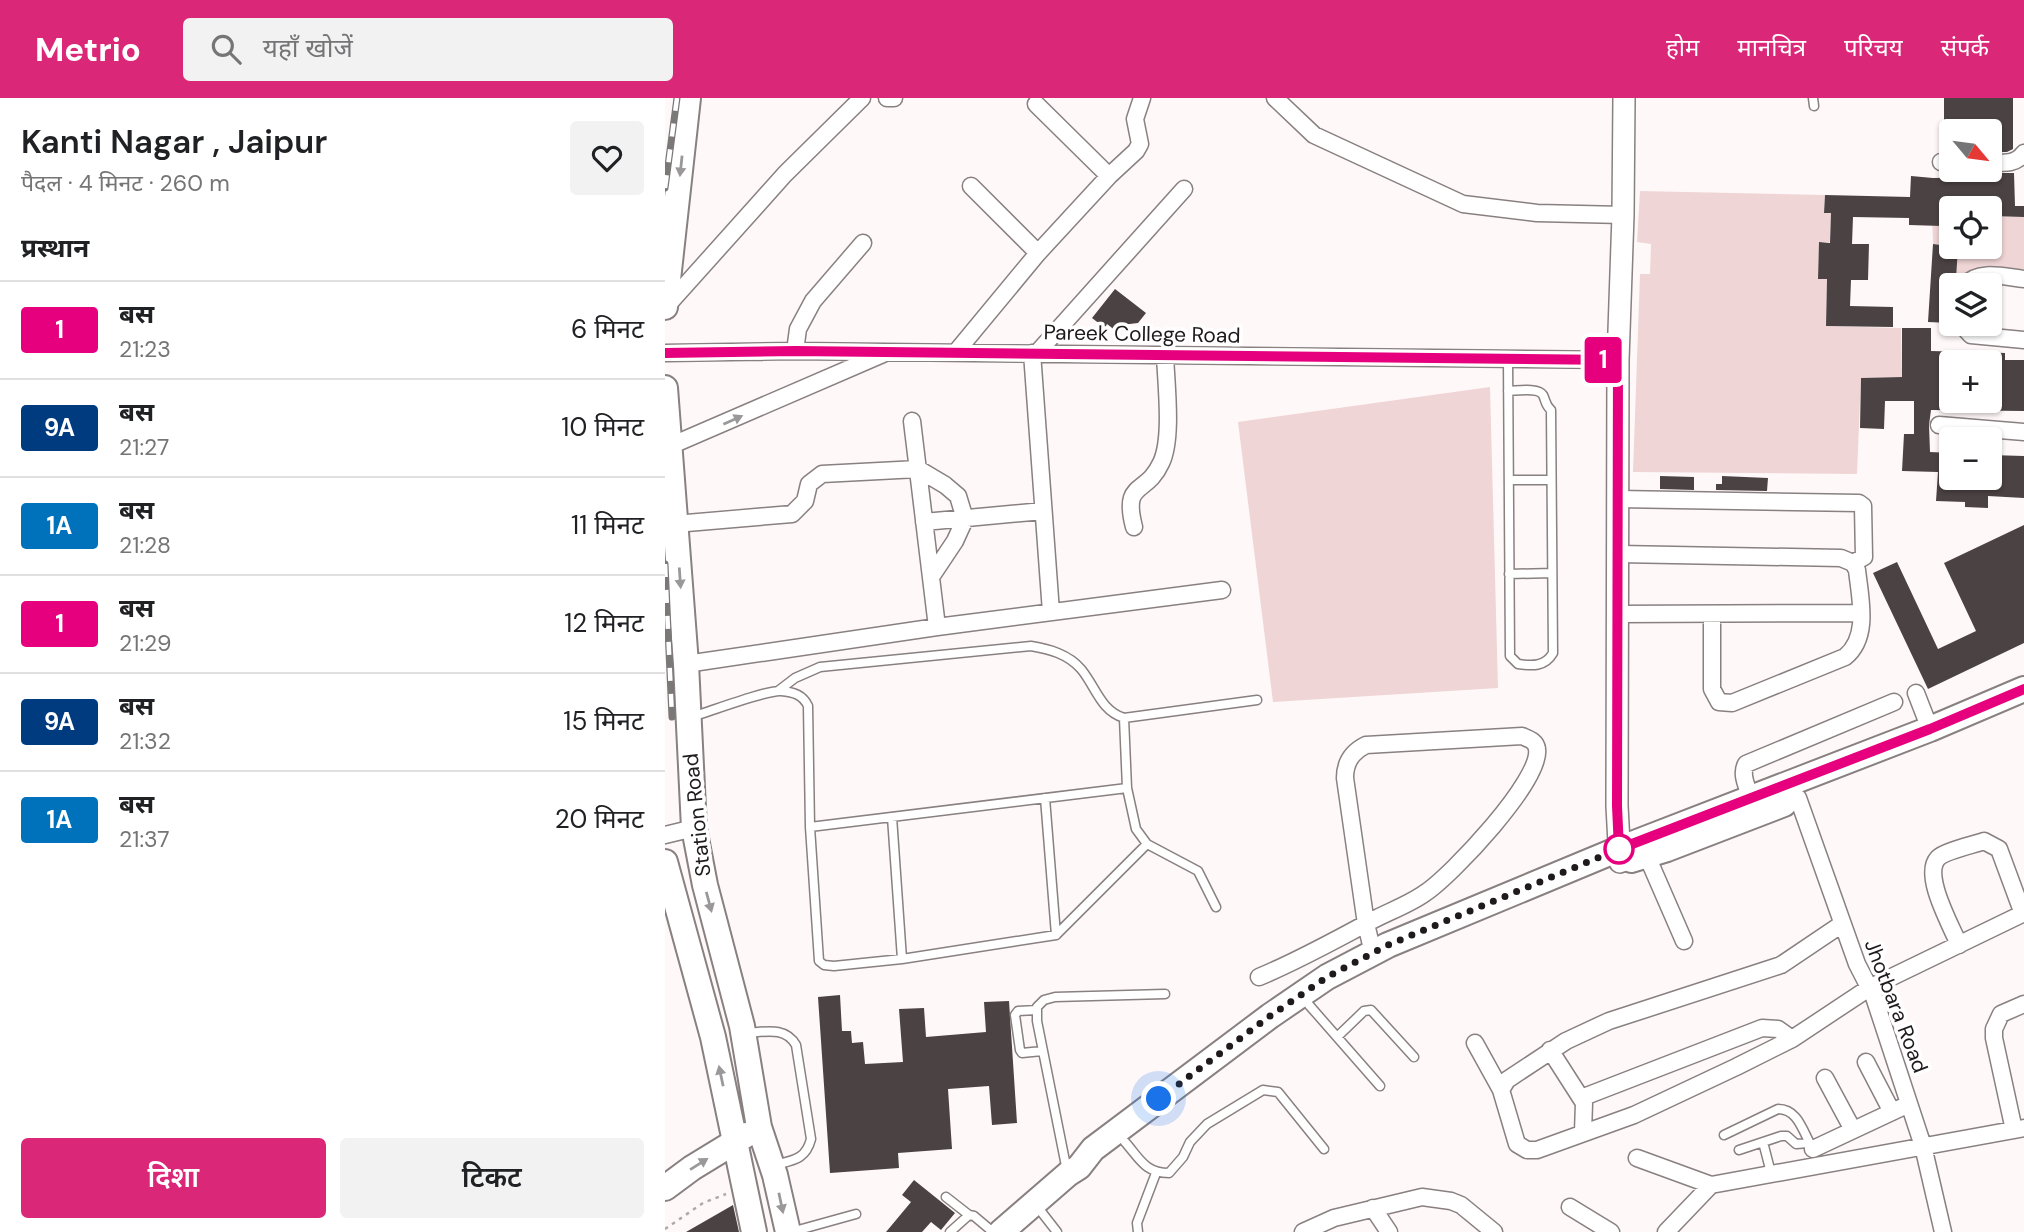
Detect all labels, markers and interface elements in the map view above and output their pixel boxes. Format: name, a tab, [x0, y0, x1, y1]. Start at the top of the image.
search box	[183, 18, 673, 81]
text: Metrio	[35, 28, 141, 71]
icon: search	[207, 30, 245, 68]
text: यहाँ खोजें	[263, 31, 353, 65]
text: होम	[1666, 32, 1699, 63]
text: मानचित्र	[1737, 32, 1806, 63]
text: परिचय	[1844, 32, 1903, 63]
text: संपर्क	[1941, 32, 1989, 63]
north arrow	[1939, 119, 2002, 182]
map controls	[1939, 119, 2002, 490]
text: Kanti Nagar , Jaipur	[21, 120, 327, 163]
button: heart	[570, 121, 644, 195]
one-way arrow	[675, 155, 686, 177]
text: पैदल · 4 मिनट · 260 m	[21, 168, 230, 198]
button: locate	[1939, 196, 2002, 259]
text: प्रस्थान	[21, 231, 89, 265]
button: layers	[1939, 273, 2002, 336]
text: बस	[119, 297, 154, 331]
text: 6 मिनट	[571, 312, 644, 346]
text: 1	[55, 314, 64, 345]
street label: Pareek College Road	[1043, 318, 1241, 350]
text: 21:23	[119, 334, 171, 364]
line badge: 1	[1580, 337, 1626, 383]
text: 1	[1599, 344, 1607, 375]
button: +	[1939, 350, 2002, 413]
text: बस	[119, 395, 154, 429]
text: 10 मिनट	[561, 410, 644, 444]
text: 9A	[44, 412, 75, 443]
one-way arrow	[722, 414, 743, 425]
button: −	[1939, 427, 2002, 490]
text: 21:27	[119, 432, 169, 462]
text: बस	[119, 493, 154, 527]
text: 11 मिनट	[571, 508, 644, 542]
text: 1A	[47, 510, 72, 541]
text: 21:28	[119, 530, 171, 560]
one-way arrow	[675, 568, 686, 590]
text: बस	[119, 591, 154, 625]
text: 12 मिनट	[564, 606, 644, 640]
text: 1	[55, 608, 64, 639]
text: 21:29	[119, 628, 172, 658]
text: बस	[119, 689, 154, 723]
text: 15 मिनट	[563, 704, 644, 738]
text: 9A	[44, 706, 75, 737]
text: 21:32	[119, 726, 171, 756]
street label: Station Road	[677, 752, 717, 878]
text: बस	[119, 787, 154, 821]
text: 20 मिनट	[555, 802, 644, 836]
text: 1A	[47, 804, 72, 835]
text: 21:37	[119, 824, 170, 854]
unlabelled marker	[1604, 834, 1634, 864]
one-way arrow	[704, 891, 715, 913]
street label: Jhotbara Road	[1858, 935, 1934, 1077]
one-way arrow	[715, 1065, 726, 1087]
your location	[1141, 1081, 1176, 1116]
button: दिशा	[21, 1138, 326, 1218]
button: टिकट	[340, 1138, 644, 1218]
one-way arrow	[689, 1158, 708, 1171]
one-way arrow	[776, 1192, 787, 1214]

